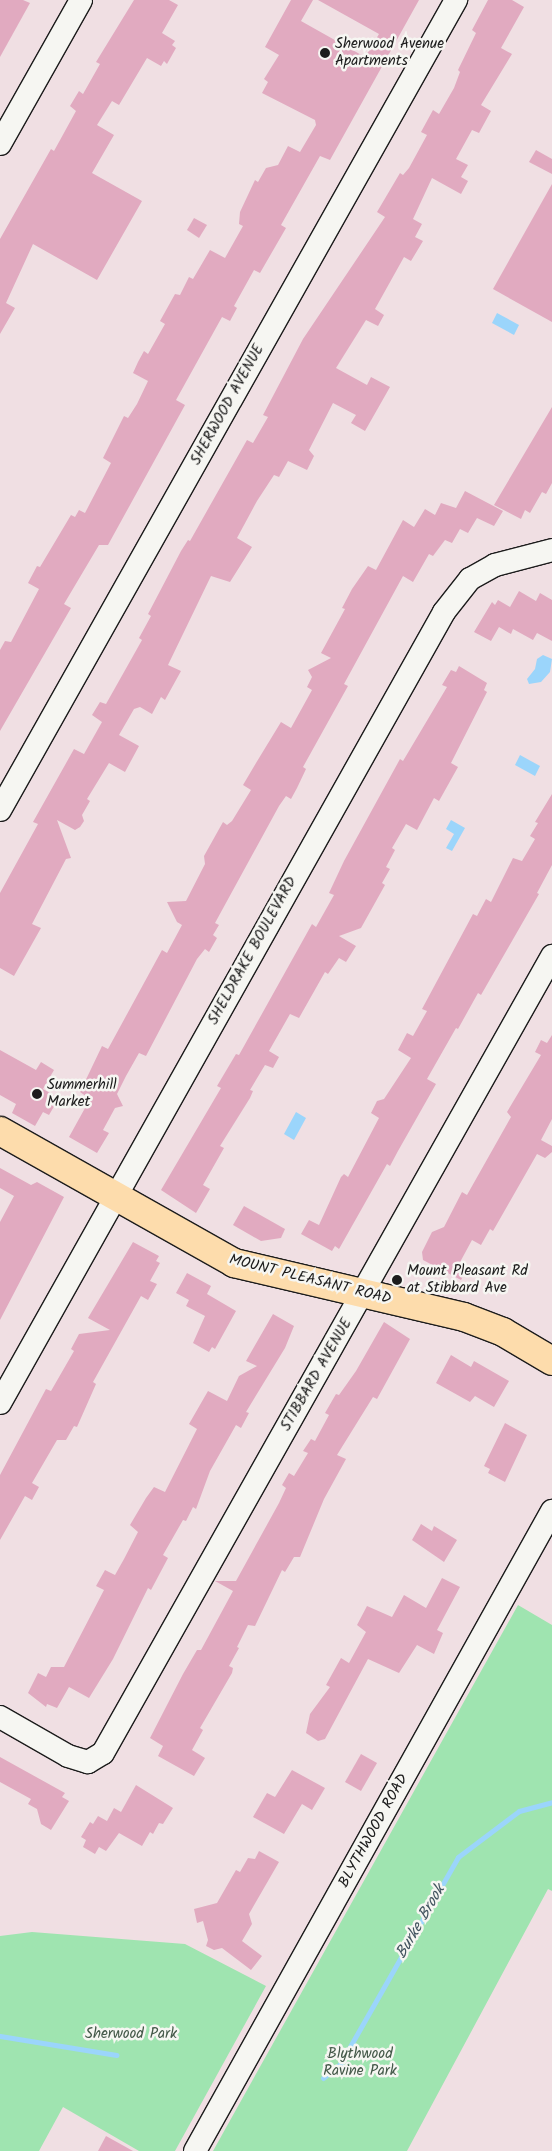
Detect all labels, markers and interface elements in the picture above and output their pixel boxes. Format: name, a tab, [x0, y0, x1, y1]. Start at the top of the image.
place label: Sherwood Avenue Apartments	[335, 35, 444, 70]
marker: Sherwood Avenue Apartments	[319, 47, 331, 59]
street label: SHERWOOD AVENUE	[187, 342, 269, 468]
street label: SHELDRAKE BOULEVARD	[205, 874, 301, 1028]
place label: Summerhill Market	[47, 1076, 117, 1111]
marker: Summerhill Market	[31, 1088, 43, 1100]
street label: MOUNT PLEASANT ROAD	[227, 1251, 393, 1309]
place label: Mount Pleasant Rd at Stibbard Ave	[407, 1262, 528, 1297]
marker: Mount Pleasant Rd at Stibbard Ave	[391, 1274, 403, 1286]
street label: STIBBARD AVENUE	[277, 1315, 357, 1435]
street label: BLYTHWOOD ROAD	[335, 1771, 413, 1891]
water label: Burke Brook	[392, 1882, 450, 1962]
park label: Sherwood Park	[85, 2026, 177, 2044]
park label: Blythwood Ravine Park	[323, 2045, 397, 2080]

